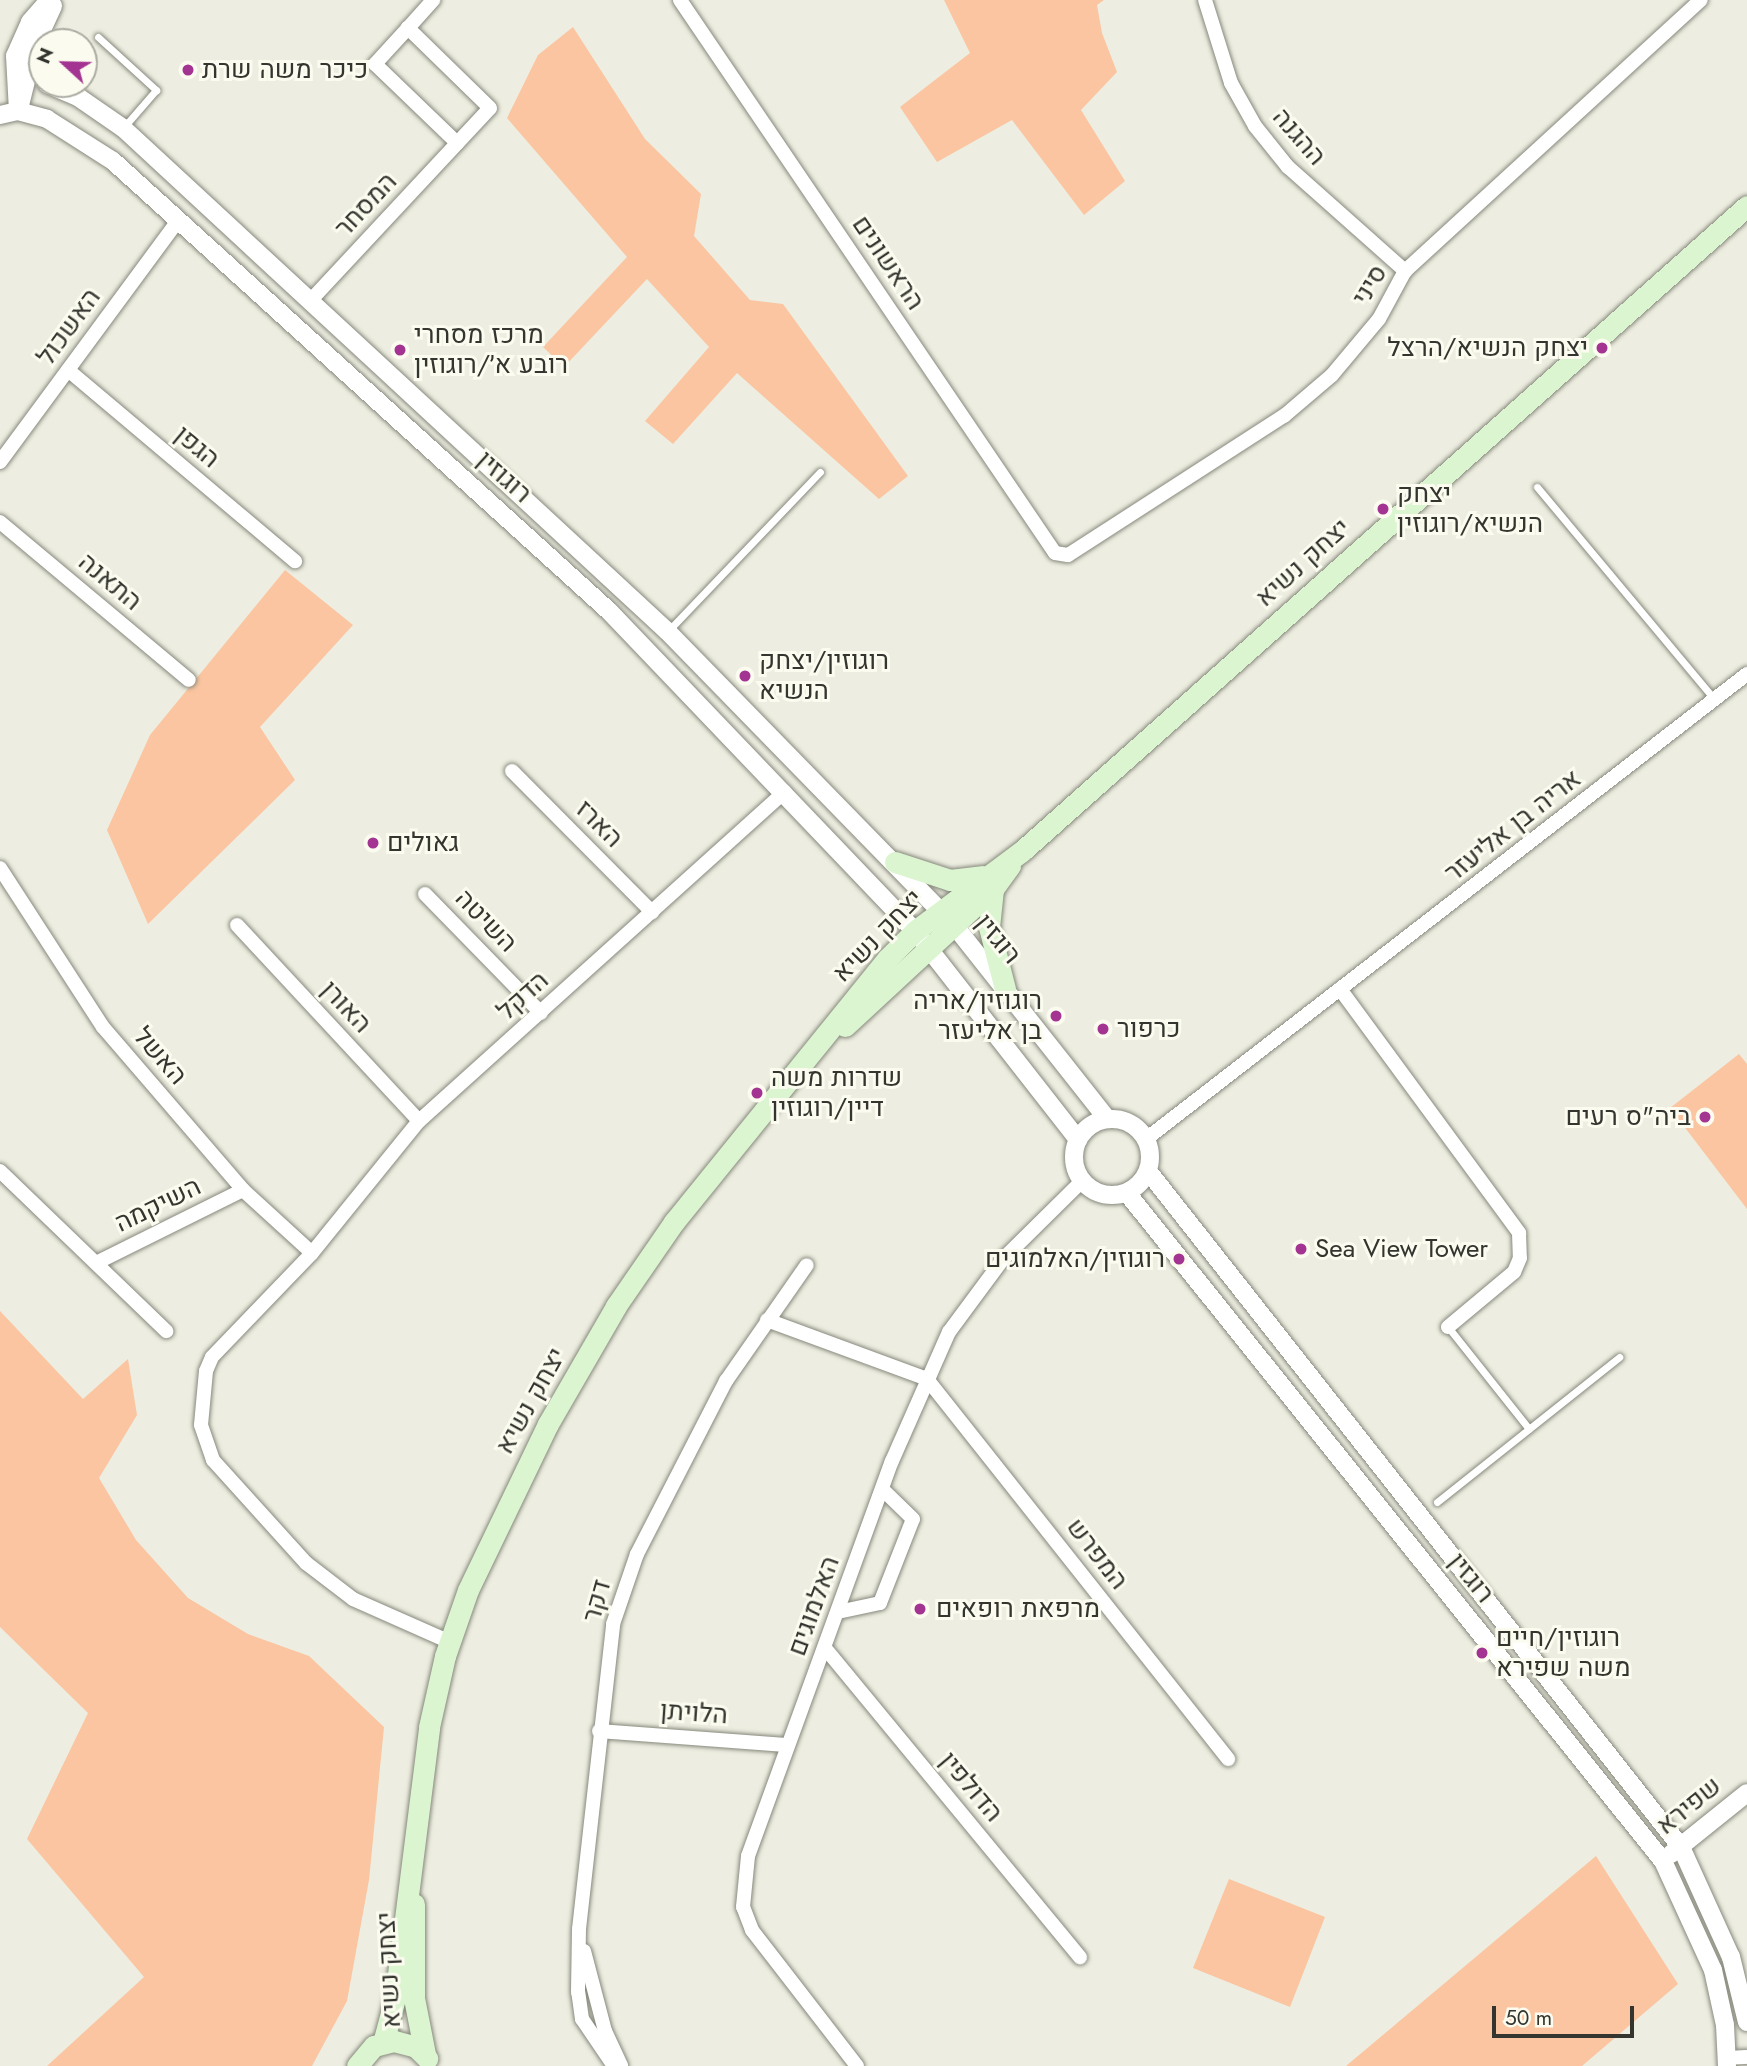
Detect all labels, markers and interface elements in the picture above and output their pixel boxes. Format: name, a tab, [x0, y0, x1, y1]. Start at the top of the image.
north arrow	[28, 28, 98, 98]
text: N	[30, 44, 60, 68]
place label: כיכר משה שרת	[202, 54, 368, 86]
marker: כיכר משה שרת	[180, 62, 196, 78]
street label: ההגנה	[1266, 102, 1332, 172]
street label: המסחר	[328, 166, 404, 244]
street label: הראשונים	[845, 210, 931, 316]
street label: סיני	[1346, 259, 1394, 311]
street label: האשכול	[31, 282, 107, 372]
place label: מרכז מסחרי רובע א׳/רוגוזין	[414, 319, 568, 380]
place label: יצחק הנשיא/הרצל	[1387, 332, 1588, 364]
marker: יצחק הנשיא/הרצל	[1594, 340, 1610, 356]
marker: מרכז מסחרי רובע א׳/רוגוזין	[392, 342, 408, 358]
street label: הגפן	[168, 419, 226, 475]
street label: רוגוזין	[470, 444, 538, 510]
place label: יצחק הנשיא/רוגוזין	[1397, 478, 1543, 540]
marker: יצחק הנשיא/רוגוזין	[1375, 501, 1391, 517]
street label: יצחק נשיא	[1249, 512, 1357, 614]
street label: התאנה	[72, 547, 148, 617]
place label: רוגוזין/יצחק הנשיא	[759, 645, 889, 706]
marker: רוגוזין/יצחק הנשיא	[737, 668, 753, 684]
street label: אריה בן אליעזר	[1439, 763, 1587, 889]
street label: הארז	[569, 794, 629, 854]
place label: גאולים	[387, 827, 459, 859]
marker: גאולים	[365, 835, 381, 851]
street label: השיטה	[449, 883, 523, 959]
street label: יצחק נשיא	[826, 883, 930, 989]
street label: רוגזין	[969, 908, 1027, 970]
street label: הדקל	[491, 965, 555, 1027]
street label: האורן	[314, 974, 378, 1040]
place label: רוגוזין/אריה בן אליעזר	[913, 985, 1042, 1046]
marker: רוגוזין/אריה בן אליעזר	[1048, 1008, 1064, 1024]
place label: כרפור	[1117, 1013, 1180, 1045]
street label: האשל	[127, 1021, 193, 1091]
marker: כרפור	[1095, 1021, 1111, 1037]
place label: שדרות משה דיין/רוגוזין	[771, 1062, 902, 1124]
marker: שדרות משה דיין/רוגוזין	[749, 1085, 765, 1101]
place label: ביה"ס רעים	[1566, 1101, 1691, 1133]
marker: ביה"ס רעים	[1697, 1109, 1713, 1125]
street label: השיקמה	[110, 1171, 206, 1239]
place label: Sea View Tower	[1315, 1233, 1488, 1265]
marker: Sea View Tower	[1293, 1241, 1309, 1257]
place label: רוגוזין/האלמוגים	[985, 1243, 1165, 1275]
marker: רוגוזין/האלמוגים	[1171, 1251, 1187, 1267]
street label: יצחק נשיא	[489, 1343, 573, 1459]
street label: המפרש	[1060, 1512, 1134, 1596]
street label: רוגזין	[1442, 1547, 1500, 1609]
street label: האלמוגים	[782, 1552, 846, 1660]
street label: דקר	[576, 1576, 618, 1626]
place label: מרפאת רופאים	[936, 1593, 1100, 1625]
marker: מרפאת רופאים	[910, 1599, 930, 1619]
place label: רוגוזין/חיים משה שפירא	[1496, 1622, 1630, 1684]
marker: רוגוזין/חיים משה שפירא	[1474, 1645, 1490, 1661]
street label: הלויתן	[659, 1695, 729, 1731]
street label: הדולפין	[933, 1746, 1009, 1828]
street label: שפירא	[1650, 1771, 1728, 1841]
street label: יצחק נשיא	[370, 1911, 408, 2029]
scale bar	[1495, 1993, 1637, 2037]
text: 50 m	[1505, 2003, 1552, 2033]

